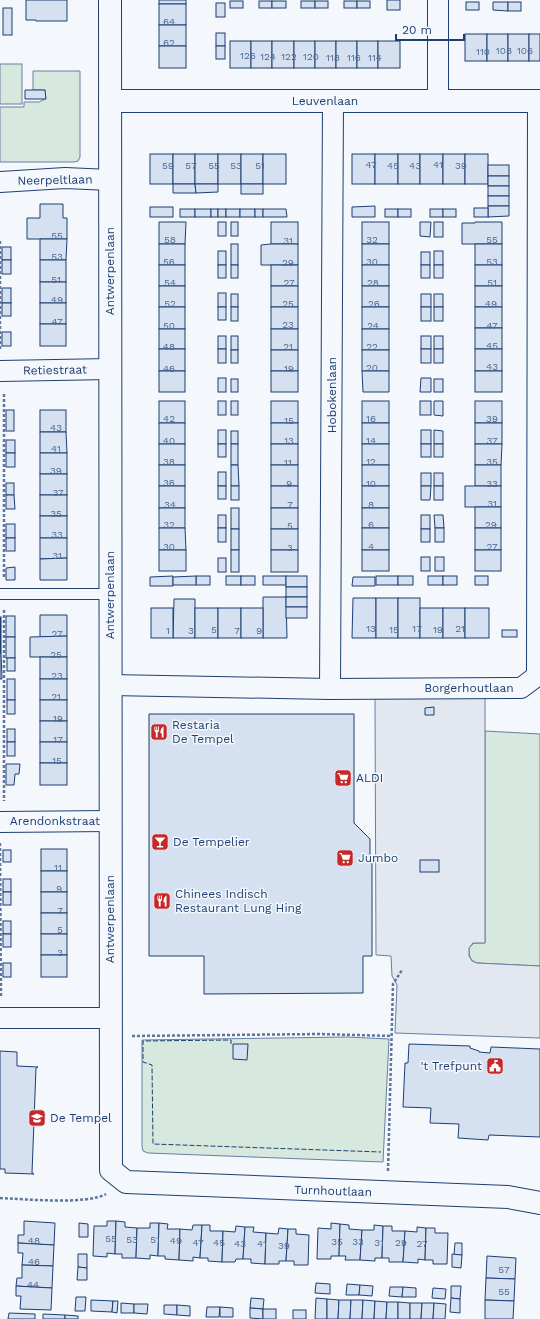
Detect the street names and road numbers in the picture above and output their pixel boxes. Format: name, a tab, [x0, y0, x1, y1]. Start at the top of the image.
street label: Leuvenlaan	[292, 94, 358, 108]
street label: Neerpeltlaan	[17, 172, 93, 188]
street label: Antwerpenlaan	[103, 227, 117, 315]
street label: Hobokenlaan	[325, 357, 339, 433]
street label: Retiestraat	[23, 362, 87, 378]
street label: Antwerpenlaan	[103, 551, 117, 639]
street label: Borgerhoutlaan	[424, 681, 514, 695]
street label: Arendonkstraat	[10, 814, 100, 828]
street label: Antwerpenlaan	[103, 875, 117, 963]
street label: Turnhoutlaan	[294, 1183, 372, 1199]

